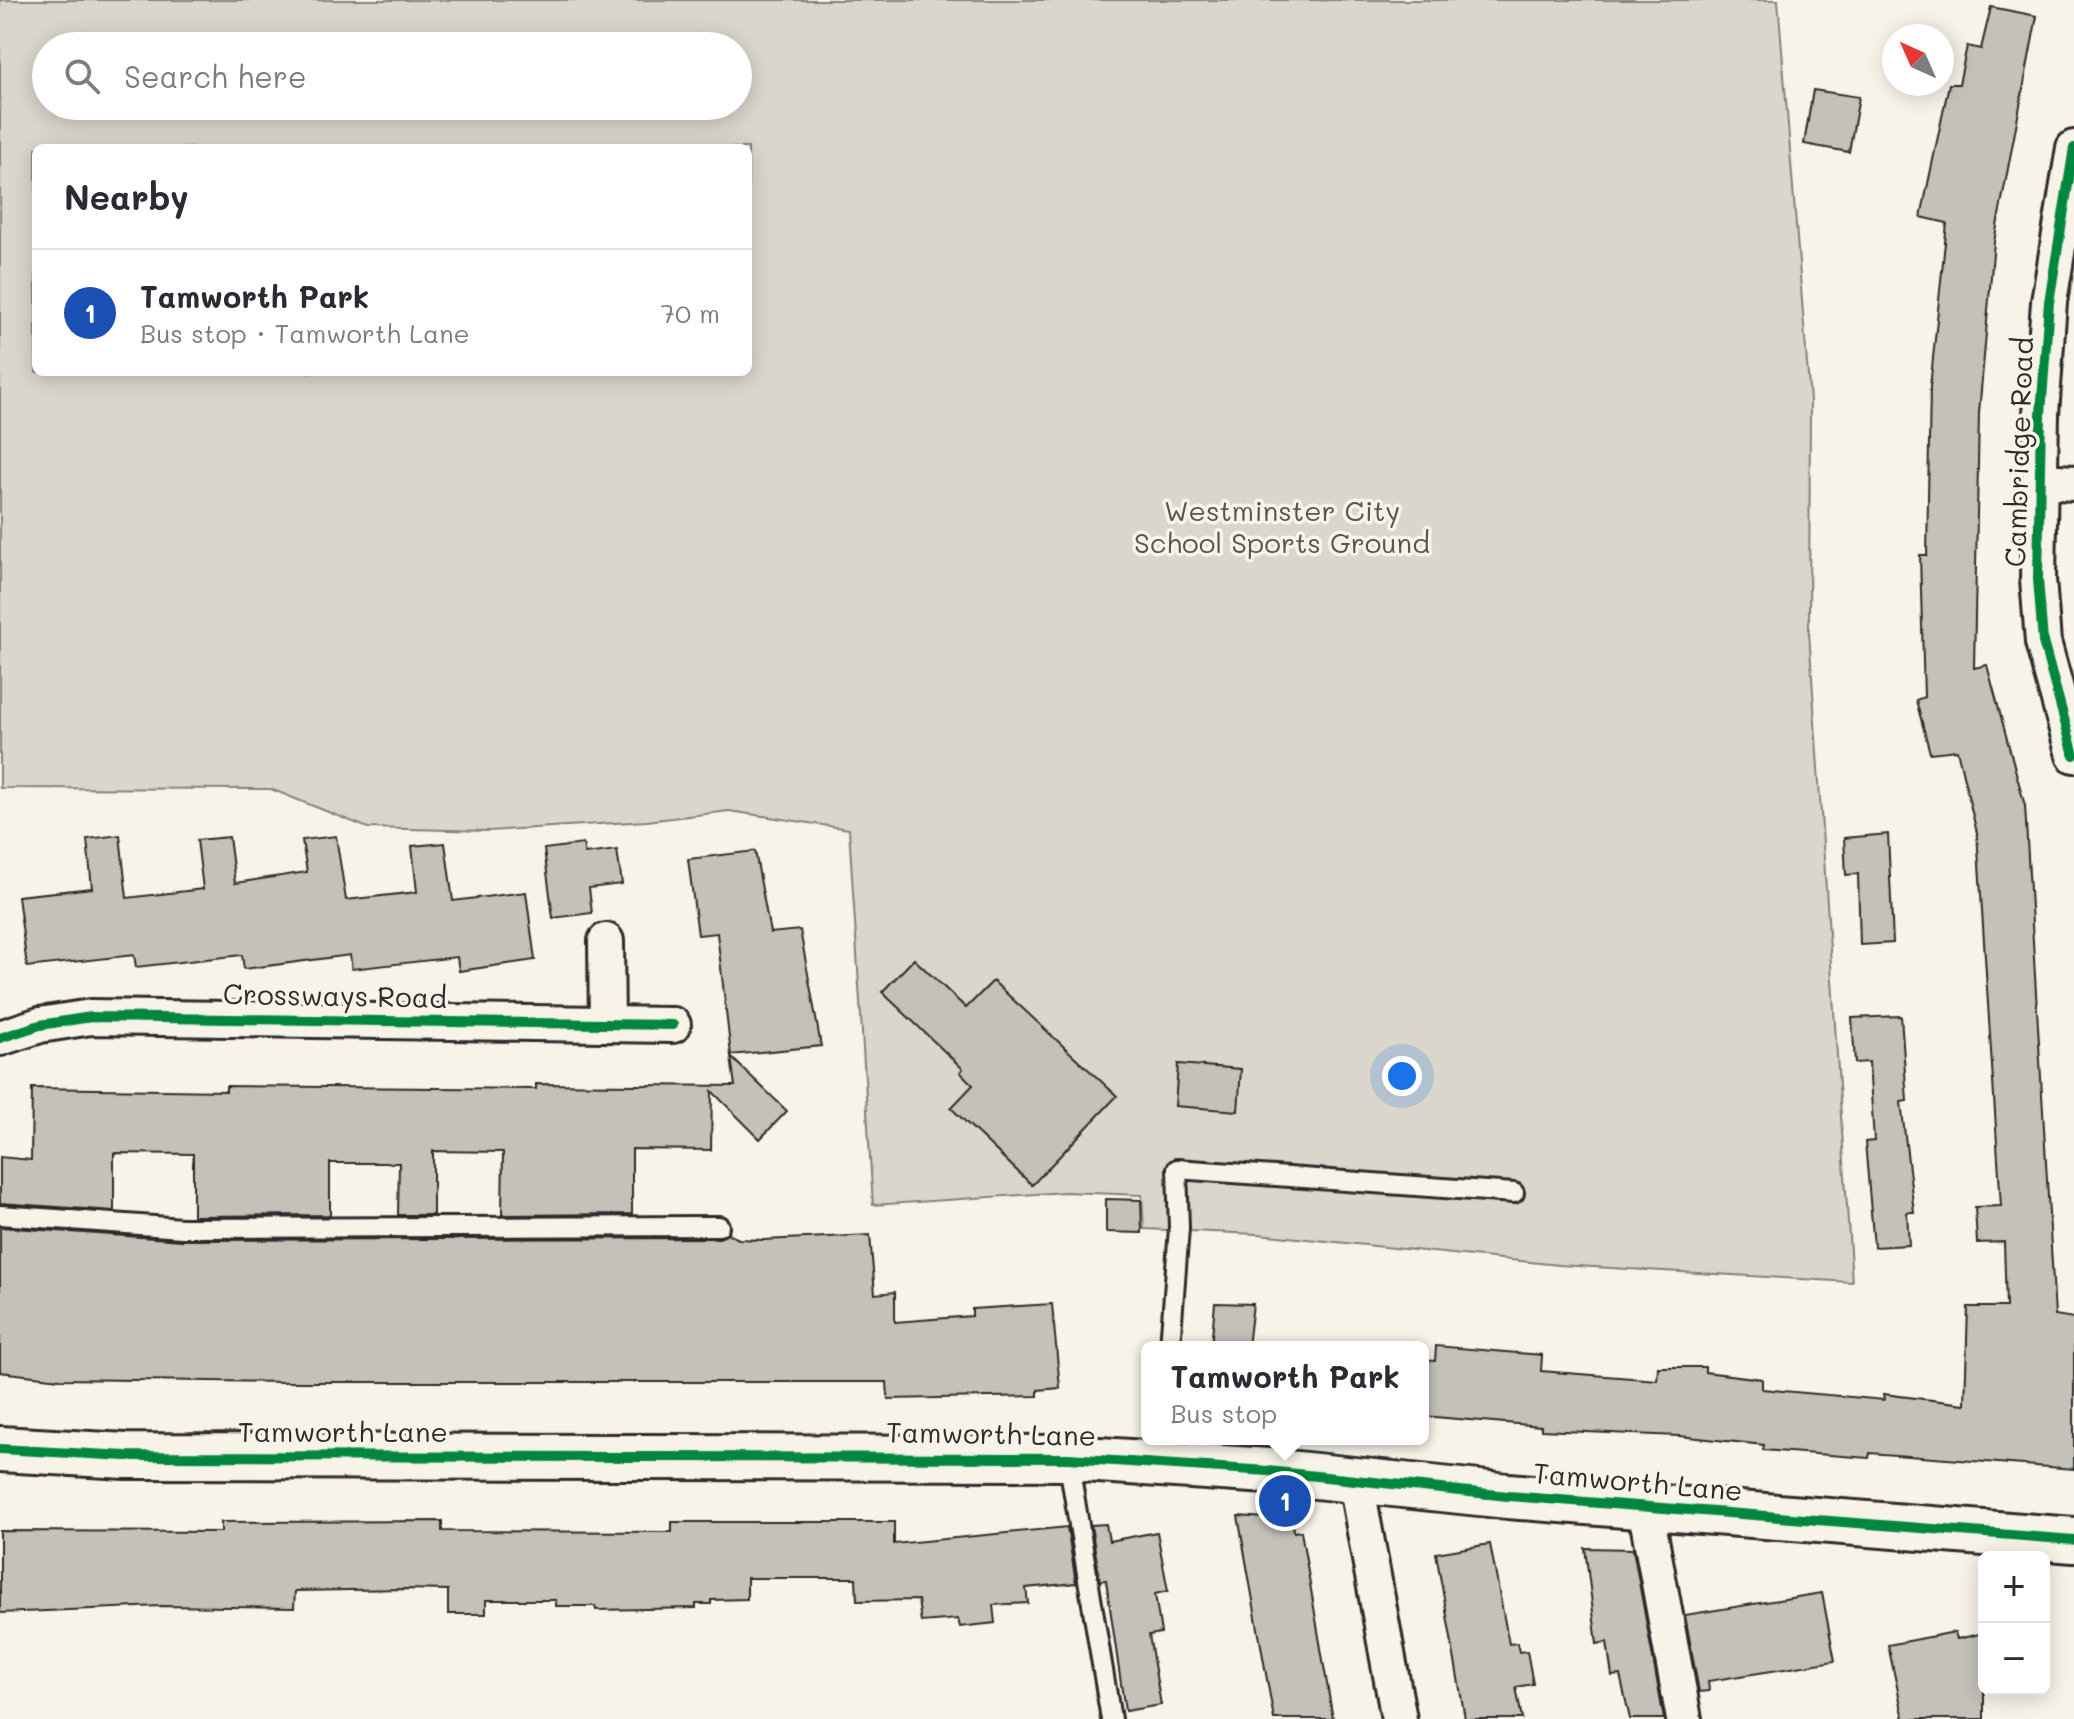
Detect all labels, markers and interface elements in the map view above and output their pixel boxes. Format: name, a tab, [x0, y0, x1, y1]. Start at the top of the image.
north arrow	[1882, 24, 1954, 96]
search box	[32, 32, 752, 120]
icon: search	[60, 54, 104, 98]
text: Search here	[124, 56, 307, 96]
text: Nearby	[64, 174, 189, 219]
text: Tamworth Park	[140, 276, 369, 316]
text: 1	[84, 296, 96, 330]
text: 70 m	[660, 296, 720, 330]
text: Bus stop · Tamworth Lane	[140, 316, 470, 350]
street label: Cambridge Road	[1996, 336, 2040, 568]
park label: Westminster City School Sports Ground	[1134, 492, 1430, 560]
street label: Crossways Road	[223, 975, 447, 1015]
your location	[1382, 1056, 1422, 1096]
popup	[1141, 1341, 1429, 1445]
text: Tamworth Park	[1170, 1356, 1400, 1396]
text: Bus stop	[1170, 1396, 1277, 1430]
street label: Tamworth Lane	[238, 1413, 448, 1449]
street label: Tamworth Lane	[886, 1413, 1096, 1453]
street label: Tamworth Lane	[1532, 1454, 1744, 1508]
pin: 1	[1259, 1471, 1311, 1531]
map controls	[1978, 1551, 2050, 1695]
button: +	[1978, 1551, 2050, 1623]
button: −	[1978, 1623, 2050, 1695]

